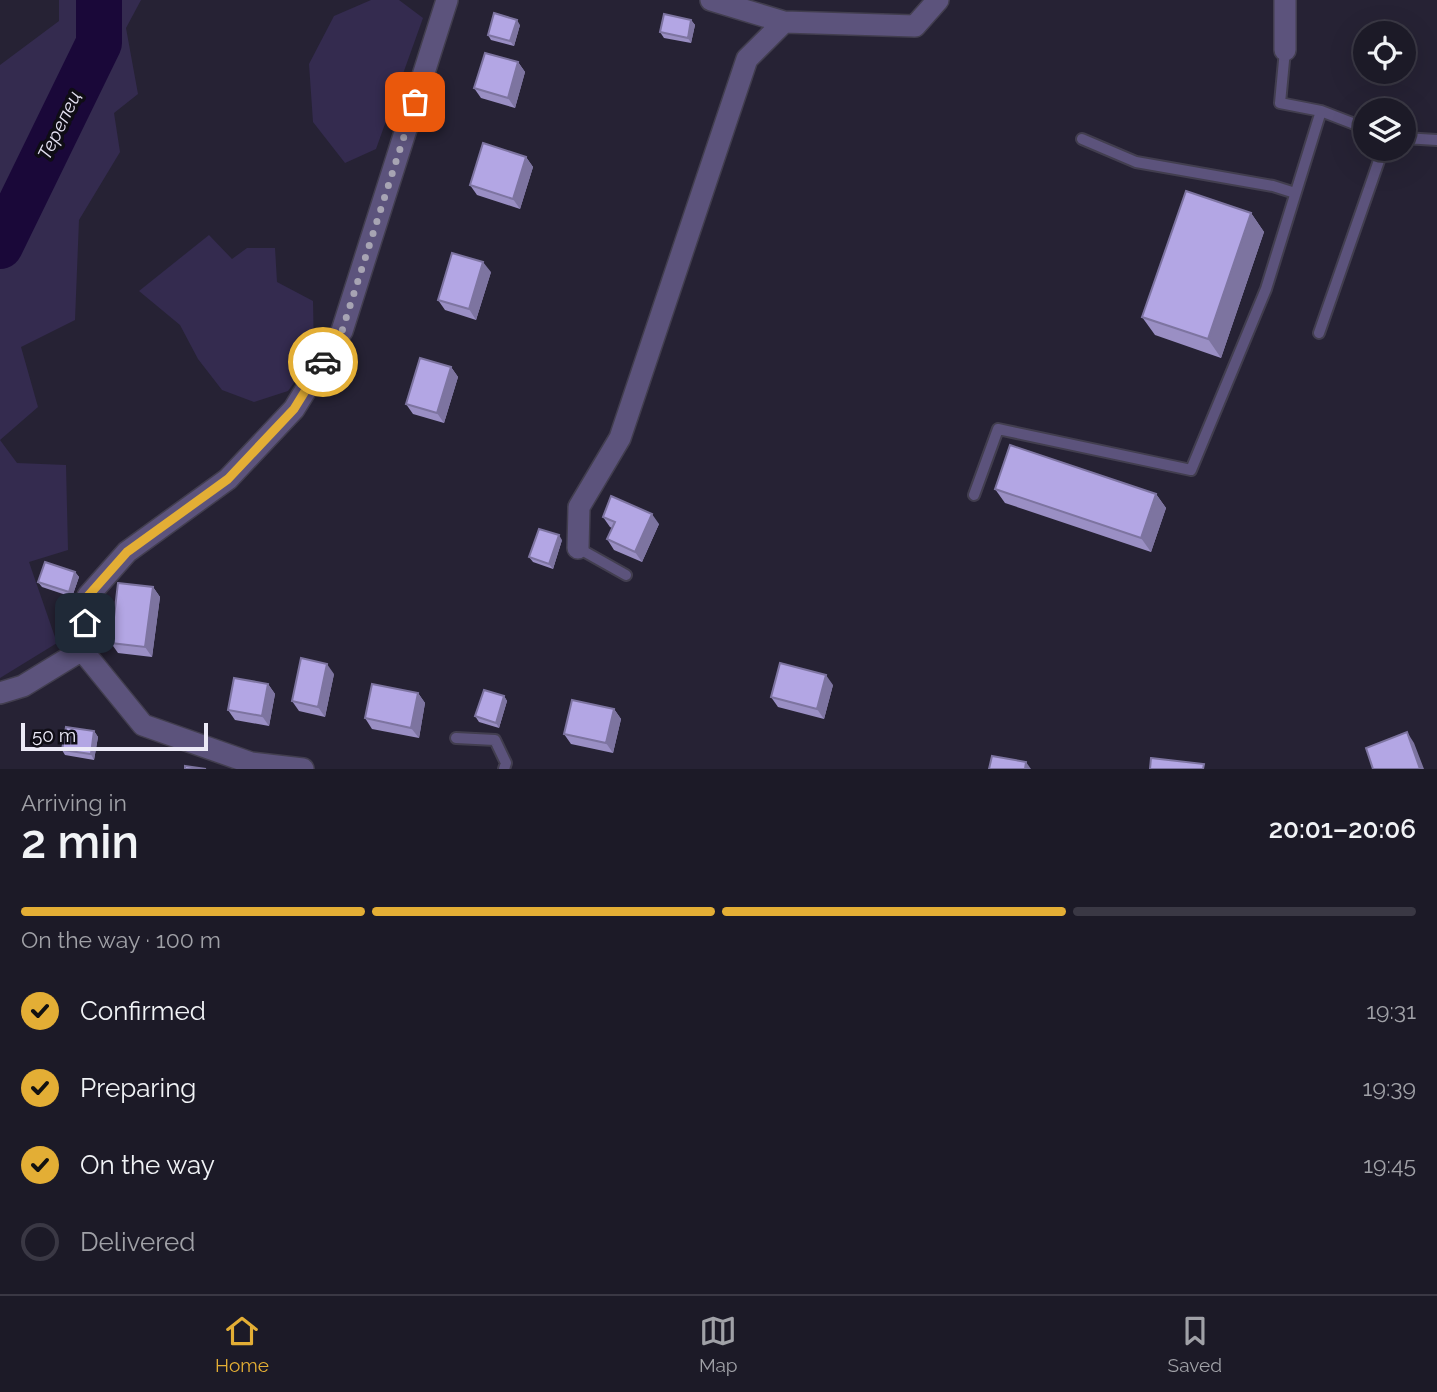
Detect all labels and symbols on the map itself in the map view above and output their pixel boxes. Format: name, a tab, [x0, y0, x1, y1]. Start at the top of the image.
pin	[385, 72, 445, 132]
water label: Терепец	[33, 87, 85, 163]
courier	[288, 327, 358, 397]
pin	[55, 593, 115, 653]
scale bar	[21, 720, 208, 752]

